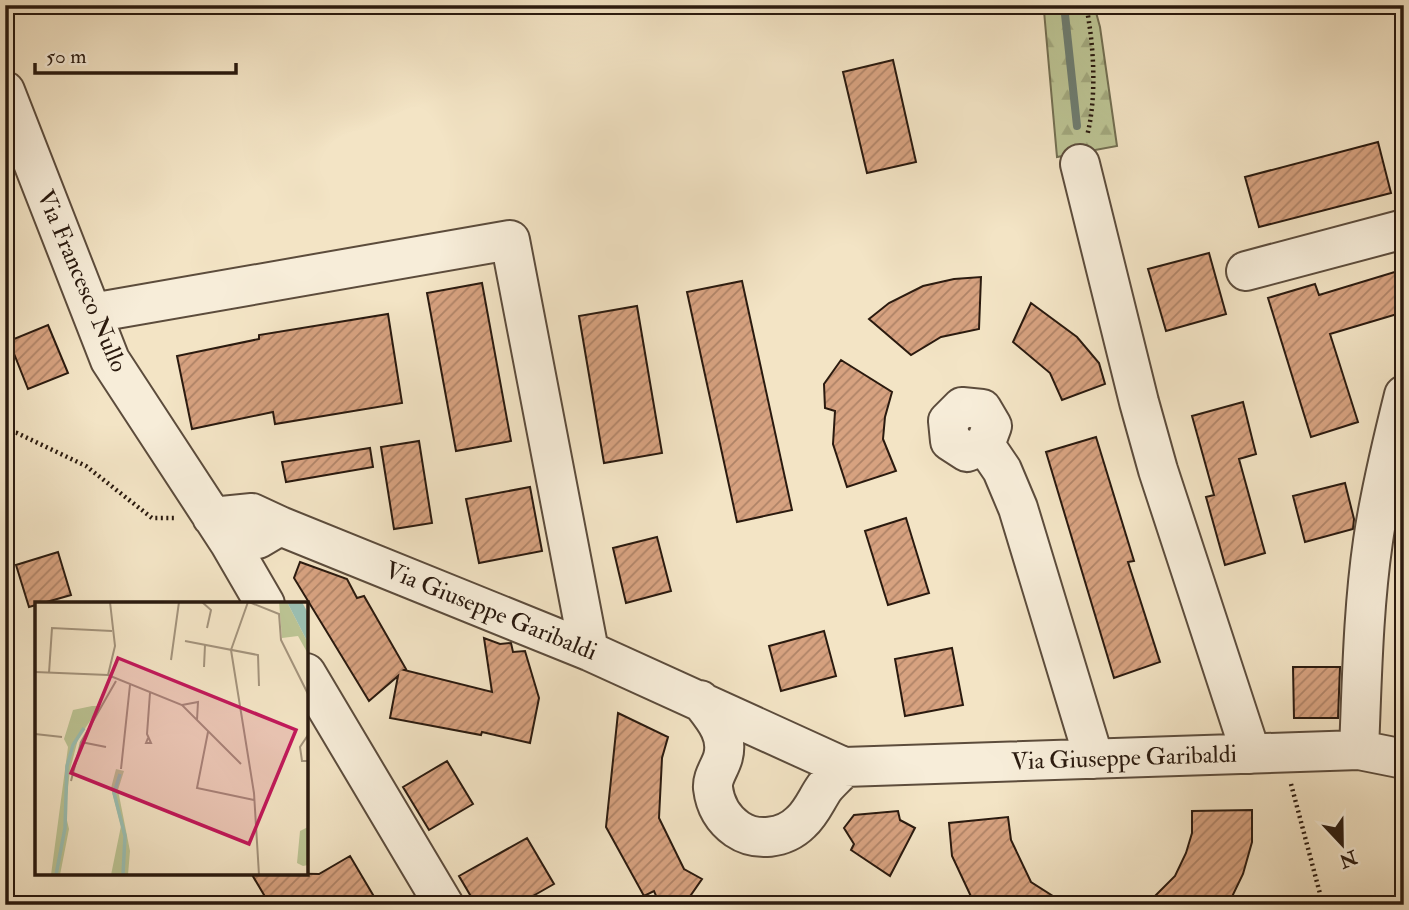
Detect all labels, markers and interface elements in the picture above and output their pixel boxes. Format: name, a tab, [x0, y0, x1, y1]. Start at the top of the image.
scale bar	[35, 32, 236, 76]
text: 50 m	[46, 43, 87, 70]
street label: Via Francesco Nullo	[30, 185, 134, 377]
street label: Via Giuseppe Garibaldi	[381, 554, 601, 668]
inset map	[35, 602, 308, 875]
street label: Via Giuseppe Garibaldi	[1011, 739, 1237, 777]
north arrow	[1308, 808, 1378, 878]
text: N	[1335, 844, 1361, 874]

